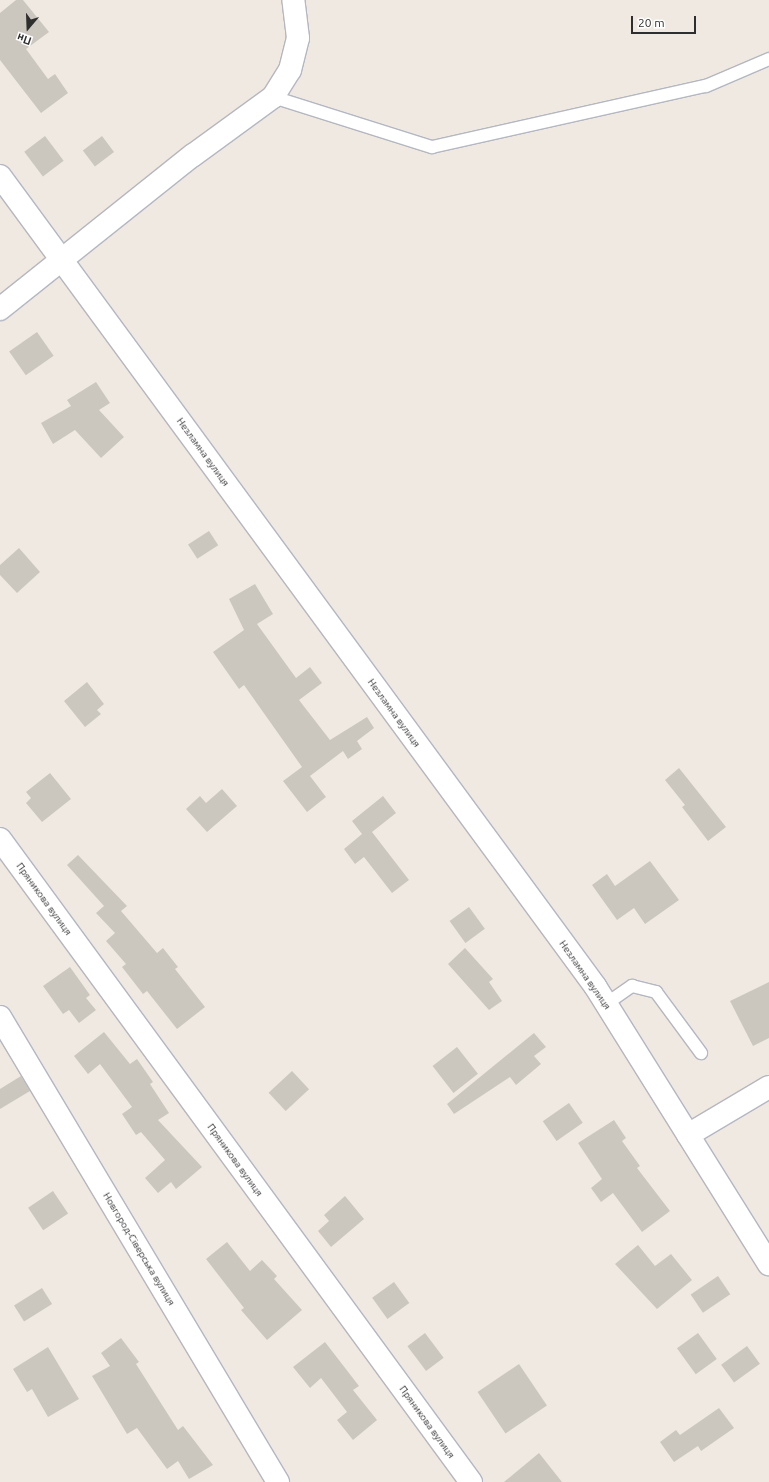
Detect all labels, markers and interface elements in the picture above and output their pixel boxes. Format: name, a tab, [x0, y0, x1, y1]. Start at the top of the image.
north arrow	[8, 8, 48, 48]
scale bar	[633, 8, 698, 34]
text: 20 m	[638, 16, 665, 29]
text: Пн	[15, 31, 33, 47]
street label: Незламна вулиця	[174, 415, 232, 489]
street label: Незламна вулиця	[365, 676, 423, 750]
street label: Пряникова вулиця	[14, 860, 74, 938]
street label: Незламна вулиця	[557, 938, 613, 1012]
street label: Пряникова вулиця	[205, 1121, 265, 1199]
street label: Новгород-Сіверська вулиця	[100, 1190, 178, 1308]
street label: Пряникова вулиця	[397, 1383, 457, 1461]

